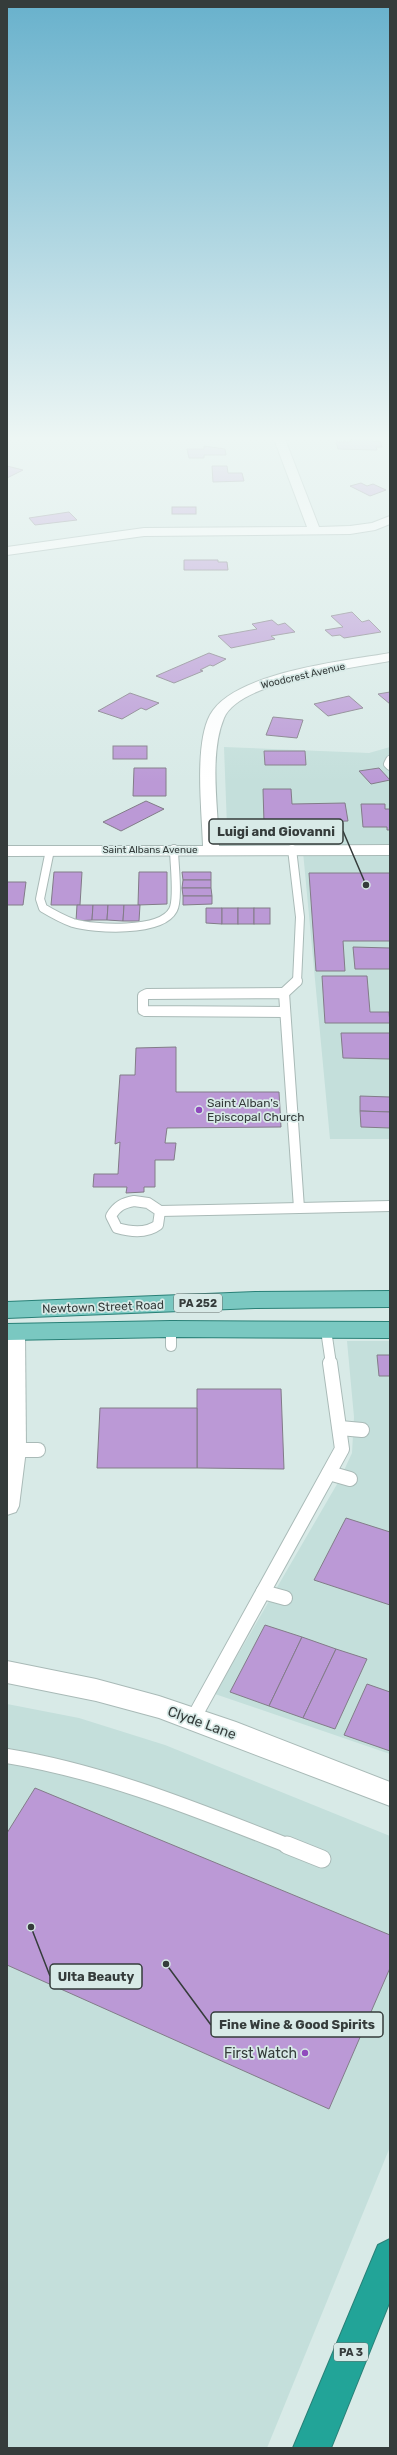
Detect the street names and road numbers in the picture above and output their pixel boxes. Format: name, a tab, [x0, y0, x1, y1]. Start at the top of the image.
street label: Woodcrest Avenue	[260, 660, 347, 692]
street label: Saint Albans Avenue	[102, 844, 198, 856]
road number: PA 252	[174, 1294, 222, 1312]
street label: Newtown Street Road	[42, 1298, 164, 1316]
street label: Clyde Lane	[165, 1703, 239, 1743]
road number: PA 3	[334, 2343, 368, 2361]

